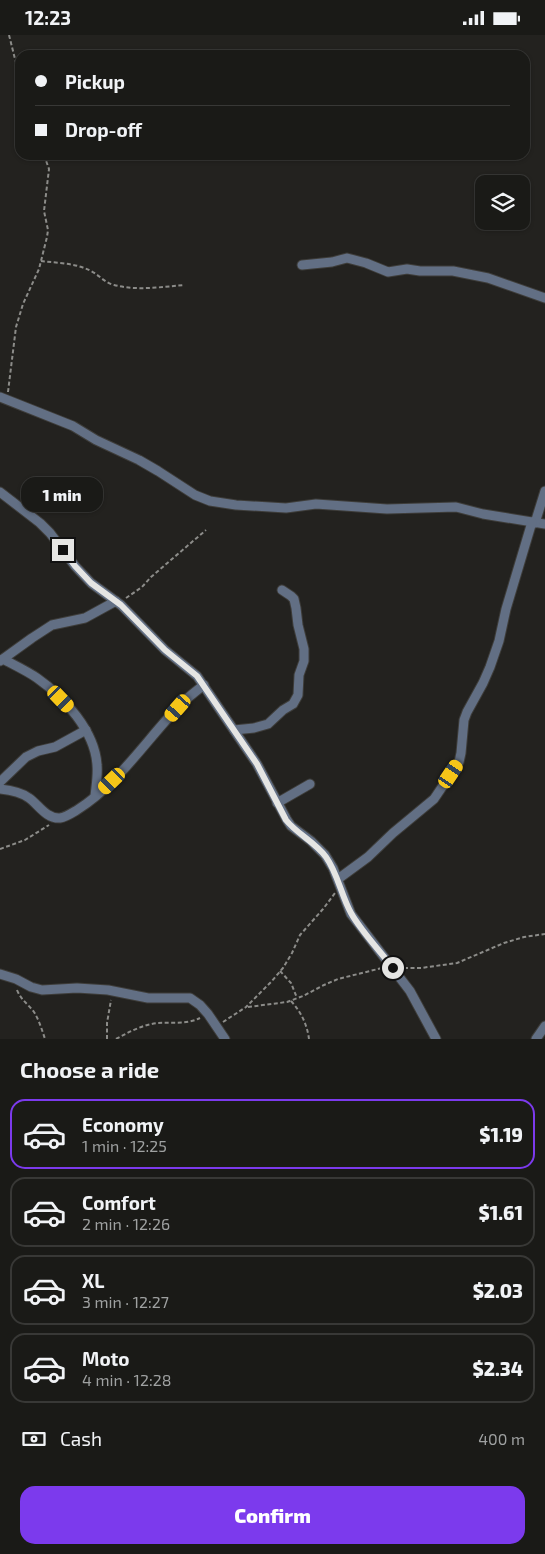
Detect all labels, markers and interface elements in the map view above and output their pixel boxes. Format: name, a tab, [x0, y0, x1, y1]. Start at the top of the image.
text: 12:23	[25, 6, 71, 29]
text: Pickup	[65, 70, 125, 93]
text: Drop-off	[65, 118, 142, 141]
map controls	[475, 175, 530, 230]
button: layers	[475, 175, 530, 230]
callout: 1 min	[22, 477, 104, 513]
text: 1 min	[42, 485, 82, 504]
route end	[52, 539, 74, 561]
car	[45, 683, 76, 715]
car	[162, 692, 193, 724]
car	[436, 757, 465, 791]
car	[95, 765, 128, 797]
route start	[382, 957, 404, 979]
text: Choose a ride	[20, 1056, 159, 1082]
icon: car	[22, 1112, 67, 1157]
text: Economy	[82, 1113, 164, 1136]
text: $1.19	[479, 1123, 523, 1146]
text: 1 min · 12:25	[82, 1136, 167, 1155]
icon: car	[22, 1190, 67, 1235]
text: Comfort	[82, 1191, 156, 1214]
text: $1.61	[479, 1201, 523, 1224]
text: 2 min · 12:26	[82, 1214, 170, 1233]
icon: car	[22, 1268, 67, 1313]
text: XL	[82, 1269, 104, 1292]
text: $2.03	[473, 1279, 523, 1302]
text: 3 min · 12:27	[82, 1292, 169, 1311]
icon: car	[22, 1346, 67, 1391]
text: Moto	[82, 1347, 130, 1370]
text: $2.34	[473, 1357, 523, 1380]
text: 4 min · 12:28	[82, 1370, 171, 1389]
icon: cash	[20, 1425, 48, 1453]
text: Cash	[60, 1427, 102, 1450]
text: 400 m	[478, 1429, 525, 1448]
button: Confirm	[20, 1486, 525, 1544]

